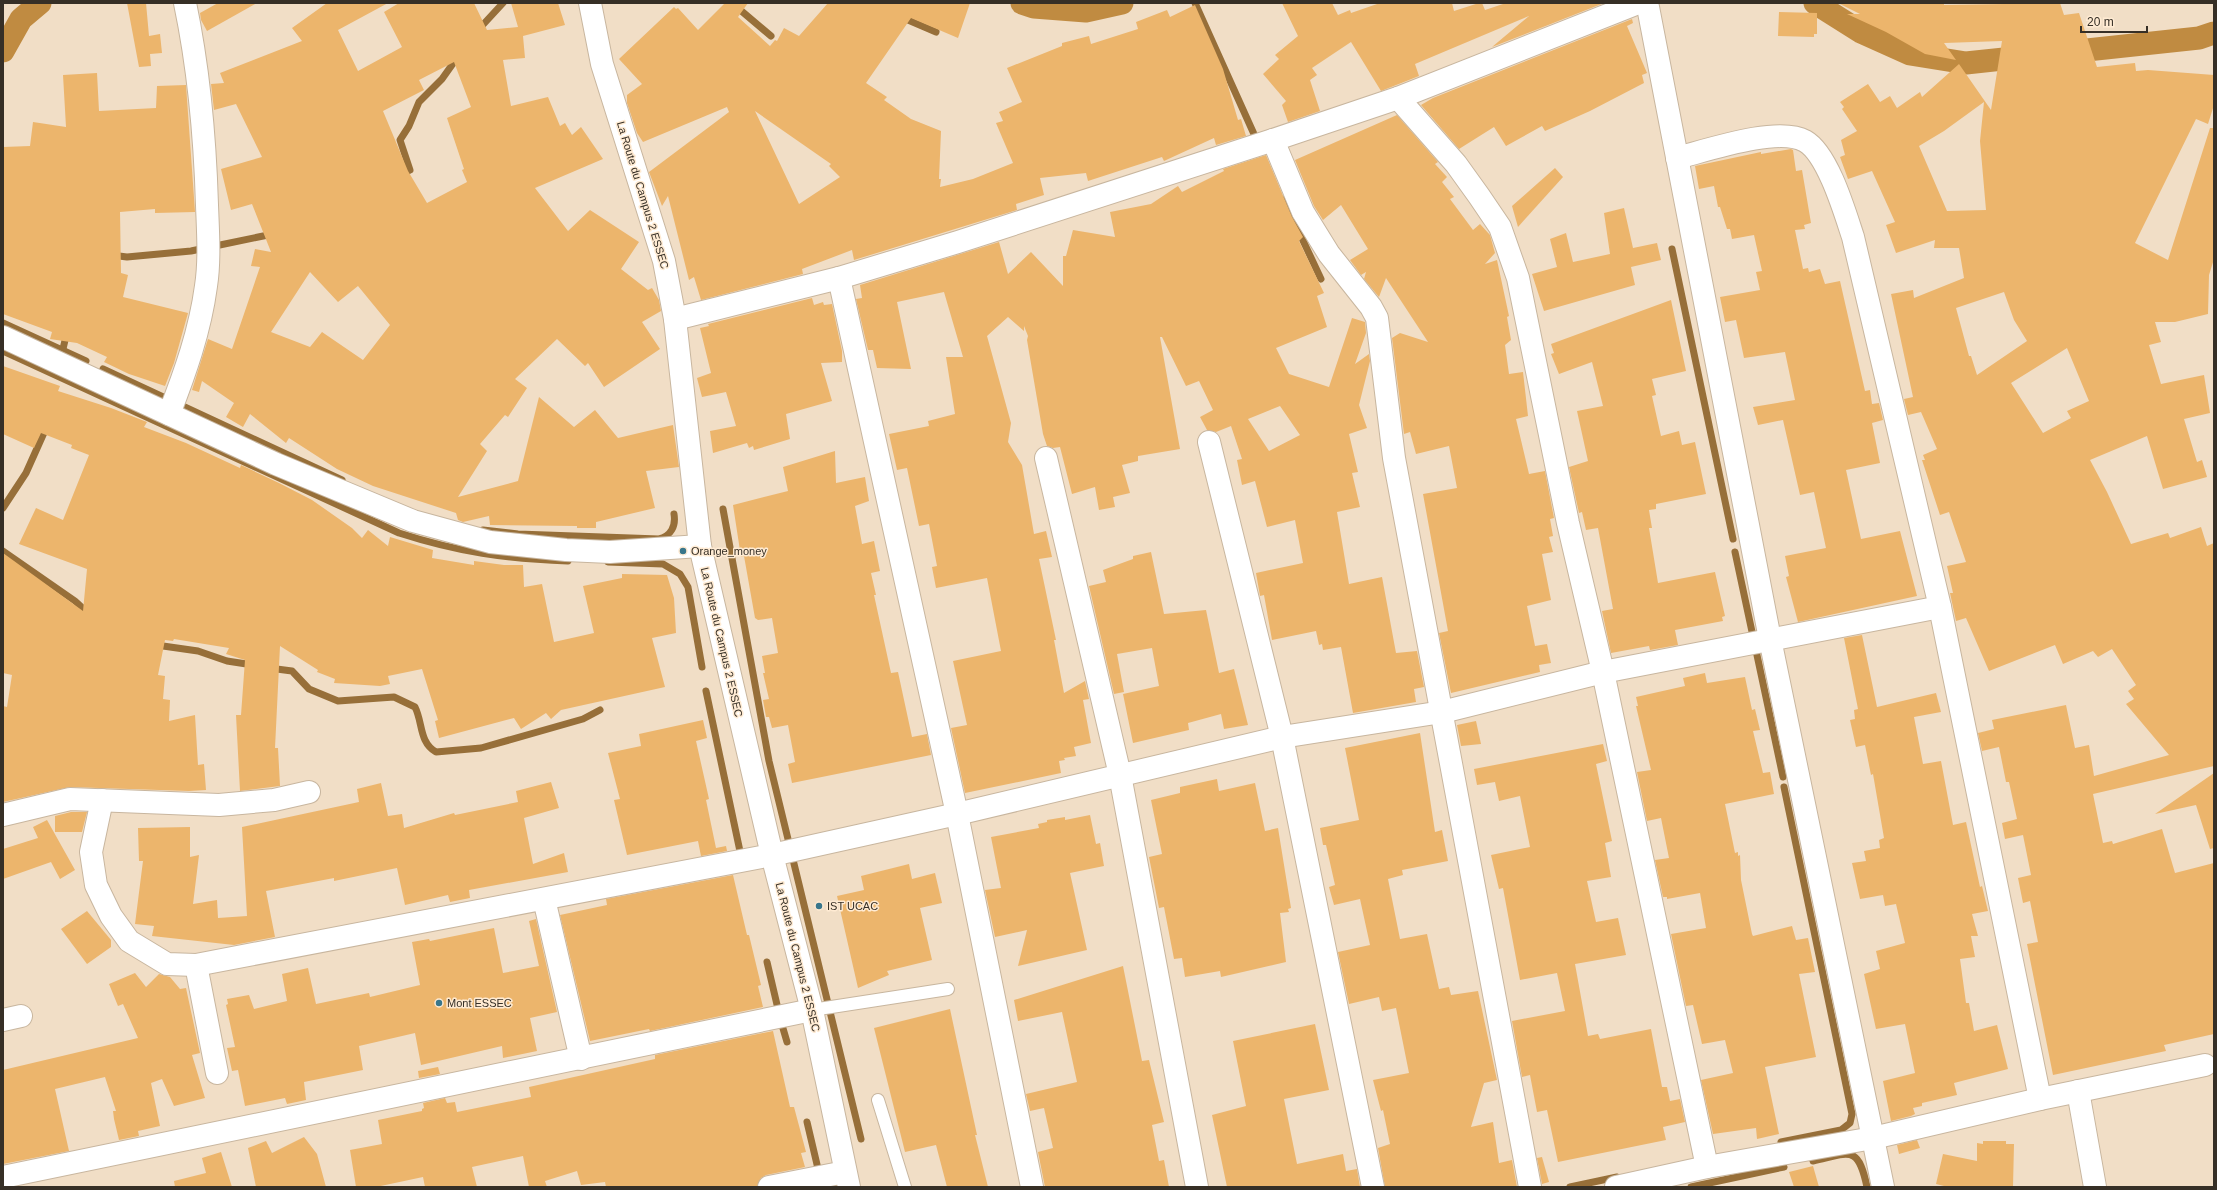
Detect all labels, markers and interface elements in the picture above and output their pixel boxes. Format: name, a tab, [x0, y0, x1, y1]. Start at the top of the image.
scale bar	[2081, 8, 2147, 34]
text: 20 m	[2087, 15, 2114, 29]
street label: La Route du Campus 2 ESSEC	[615, 120, 671, 270]
place label: Orange_money	[691, 545, 767, 557]
marker: Orange_money	[678, 546, 688, 556]
street label: La Route du Campus 2 ESSEC	[699, 566, 745, 718]
street label: La Route du Campus 2 ESSEC	[774, 881, 822, 1033]
place label: IST UCAC	[827, 900, 878, 912]
marker: IST UCAC	[814, 901, 824, 911]
place label: Mont ESSEC	[447, 997, 512, 1009]
marker: Mont ESSEC	[434, 998, 444, 1008]

